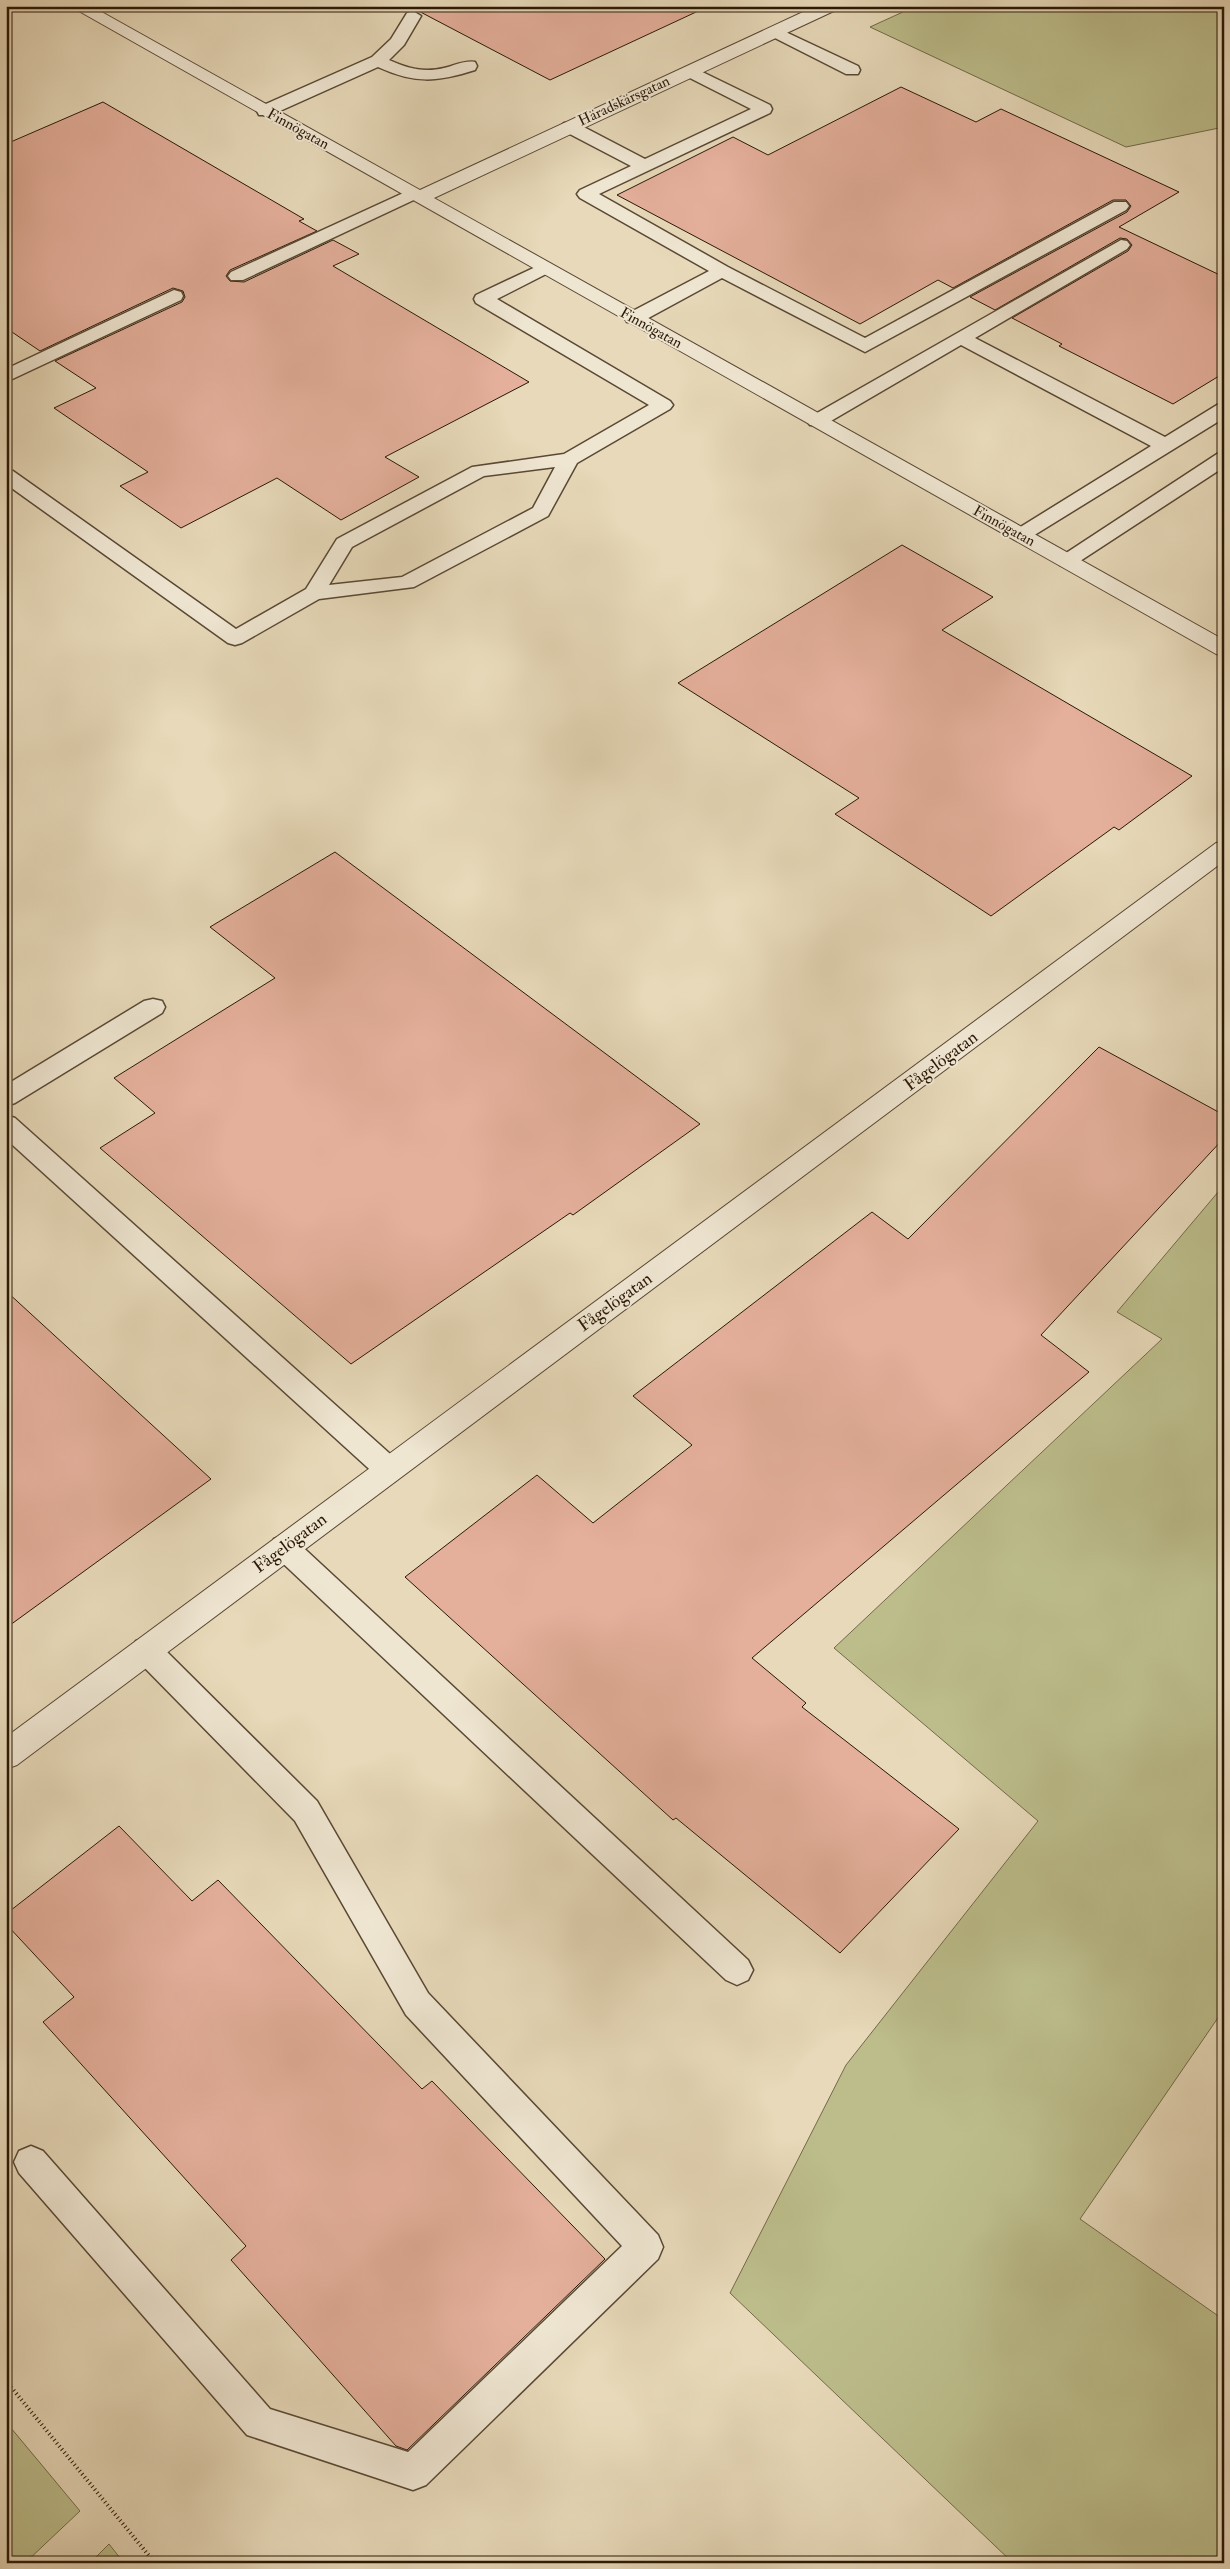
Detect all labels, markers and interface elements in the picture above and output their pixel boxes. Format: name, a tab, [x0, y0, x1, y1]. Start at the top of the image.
street label: Häradskärsgatan	[575, 71, 673, 131]
street label: Finnögatan	[264, 104, 333, 154]
street label: Finnögatan	[617, 303, 686, 353]
street label: Finnögatan	[970, 501, 1039, 551]
street label: Fågelögatan	[900, 1026, 982, 1096]
street label: Fågelögatan	[573, 1267, 657, 1337]
street label: Fågelögatan	[249, 1508, 331, 1578]

